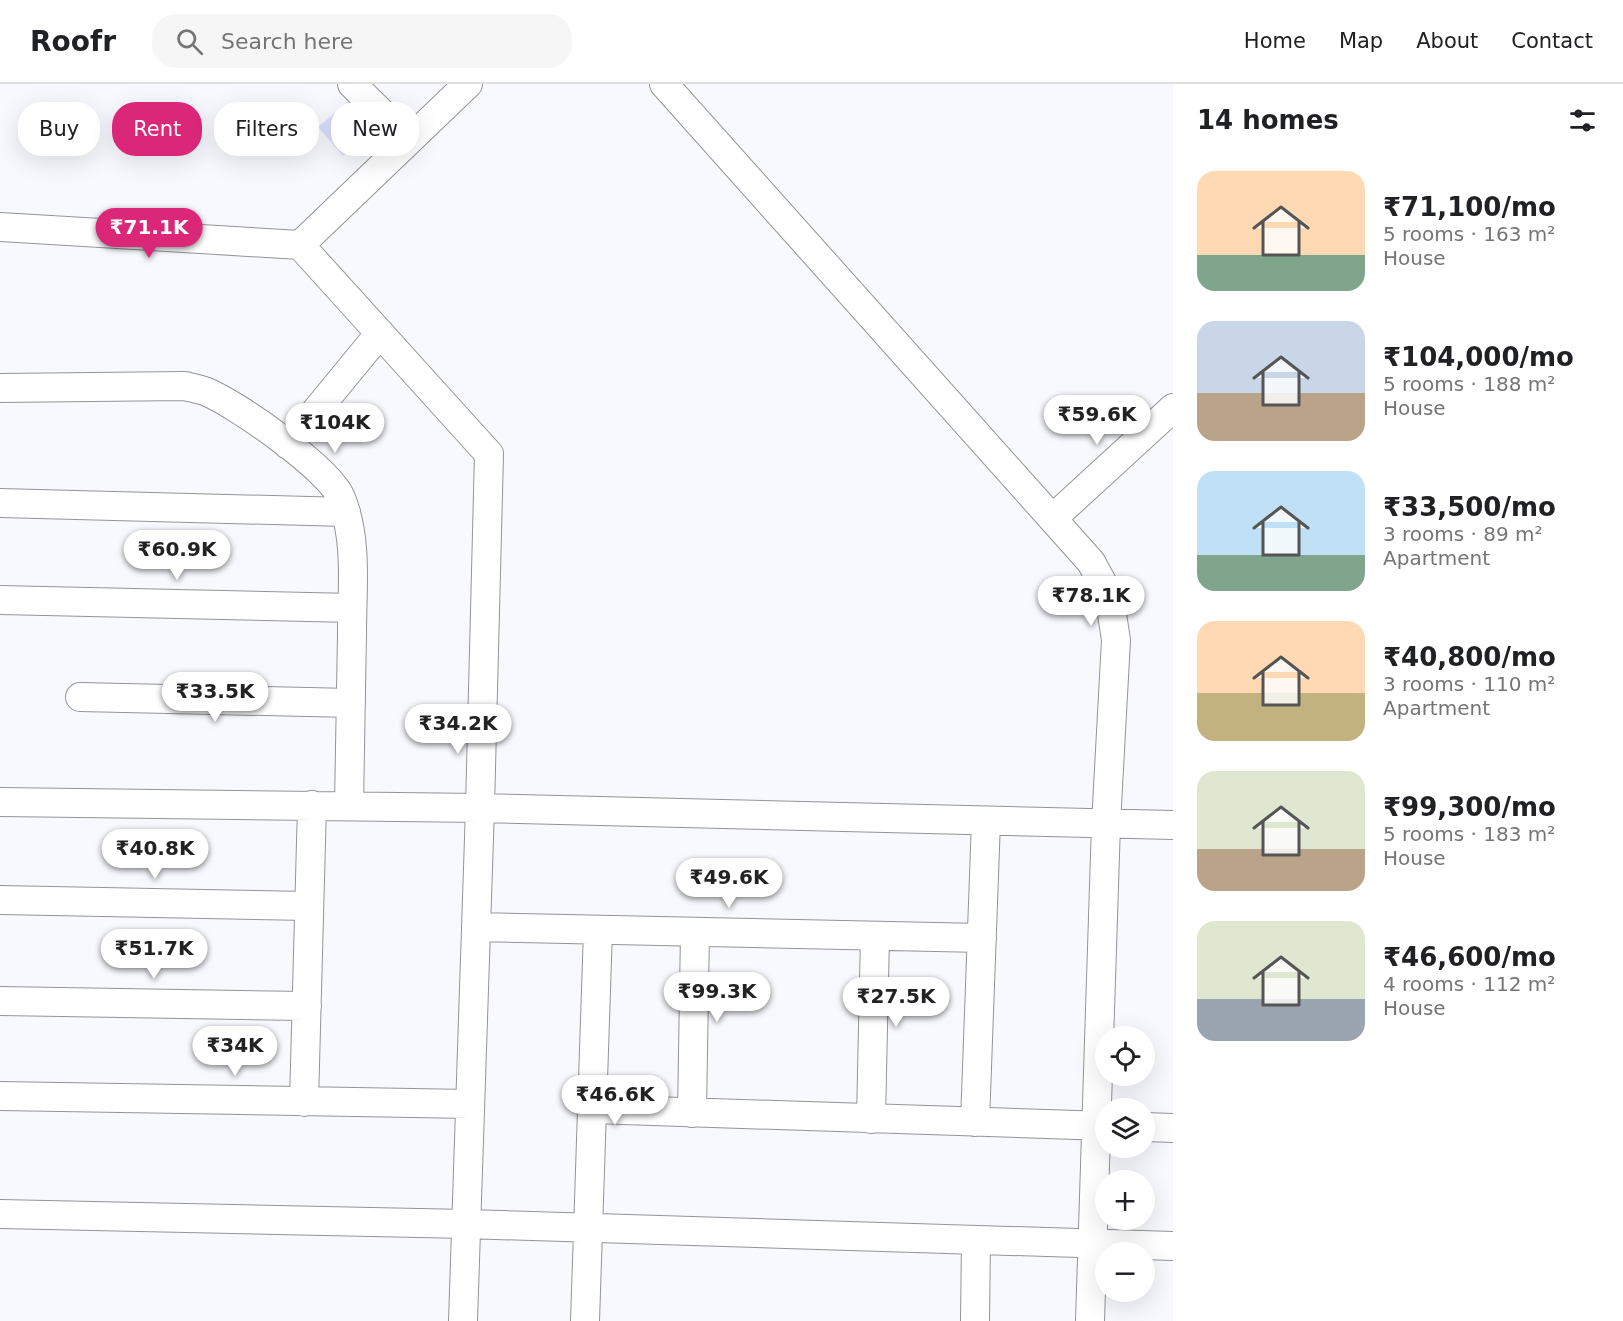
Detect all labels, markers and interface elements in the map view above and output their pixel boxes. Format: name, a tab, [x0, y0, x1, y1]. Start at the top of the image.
search box	[152, 14, 572, 68]
text: Roofr	[30, 25, 116, 58]
icon: search	[173, 25, 206, 58]
text: Search here	[221, 29, 353, 54]
text: Home	[1244, 29, 1306, 53]
text: Map	[1339, 29, 1383, 53]
text: About	[1416, 29, 1478, 53]
text: Contact	[1511, 29, 1593, 53]
chip: Buy	[18, 102, 100, 156]
chip: Rent	[112, 102, 202, 156]
chip: Filters	[214, 102, 319, 156]
chip: New	[331, 102, 419, 156]
icon: filters	[1566, 104, 1599, 137]
text: 14 homes	[1197, 105, 1339, 135]
text: ₹71,100/mo	[1383, 192, 1556, 222]
icon: home	[1245, 195, 1317, 267]
pin: ₹71.1K	[100, 208, 198, 259]
text: ₹71.1K	[110, 215, 188, 239]
text: 5 rooms · 163 m²	[1383, 222, 1555, 246]
text: House	[1383, 246, 1446, 270]
text: ₹104,000/mo	[1383, 342, 1574, 372]
icon: home	[1245, 345, 1317, 417]
text: 5 rooms · 188 m²	[1383, 372, 1555, 396]
pin: ₹59.6K	[1048, 395, 1146, 446]
text: House	[1383, 396, 1446, 420]
text: ₹59.6K	[1058, 402, 1136, 426]
pin: ₹104K	[293, 403, 377, 454]
text: ₹104K	[299, 410, 371, 434]
text: ₹33,500/mo	[1383, 492, 1556, 522]
icon: home	[1245, 495, 1317, 567]
text: 3 rooms · 89 m²	[1383, 522, 1543, 546]
pin: ₹60.9K	[128, 530, 226, 581]
text: ₹60.9K	[138, 537, 216, 561]
text: Apartment	[1383, 546, 1490, 570]
pin: ₹78.1K	[1042, 576, 1140, 627]
text: ₹78.1K	[1052, 583, 1130, 607]
text: ₹40,800/mo	[1383, 642, 1556, 672]
icon: home	[1245, 645, 1317, 717]
pin: ₹33.5K	[166, 672, 264, 723]
text: 3 rooms · 110 m²	[1383, 672, 1555, 696]
text: ₹33.5K	[176, 679, 254, 703]
text: Apartment	[1383, 696, 1490, 720]
pin: ₹34.2K	[409, 704, 507, 755]
text: ₹34.2K	[419, 711, 497, 735]
text: ₹99,300/mo	[1383, 792, 1556, 822]
icon: home	[1245, 795, 1317, 867]
text: 5 rooms · 183 m²	[1383, 822, 1555, 846]
pin: ₹40.8K	[106, 829, 204, 880]
text: ₹40.8K	[116, 836, 194, 860]
text: House	[1383, 846, 1446, 870]
pin: ₹49.6K	[680, 858, 778, 909]
text: ₹49.6K	[690, 865, 768, 889]
pin: ₹51.7K	[105, 929, 203, 980]
text: ₹51.7K	[115, 936, 193, 960]
text: ₹46,600/mo	[1383, 942, 1556, 972]
icon: home	[1245, 945, 1317, 1017]
pin: ₹99.3K	[668, 972, 766, 1023]
text: 4 rooms · 112 m²	[1383, 972, 1555, 996]
pin: ₹27.5K	[847, 977, 945, 1028]
text: ₹99.3K	[678, 979, 756, 1003]
text: ₹27.5K	[857, 984, 935, 1008]
text: House	[1383, 996, 1446, 1020]
pin: ₹34K	[199, 1026, 271, 1077]
map controls	[1095, 1026, 1155, 1302]
button: locate	[1095, 1026, 1155, 1086]
text: ₹34K	[206, 1033, 264, 1057]
pin: ₹46.6K	[566, 1075, 664, 1126]
text: ₹46.6K	[576, 1082, 654, 1106]
button: layers	[1095, 1098, 1155, 1158]
button: +	[1095, 1170, 1155, 1230]
button: −	[1095, 1242, 1155, 1302]

